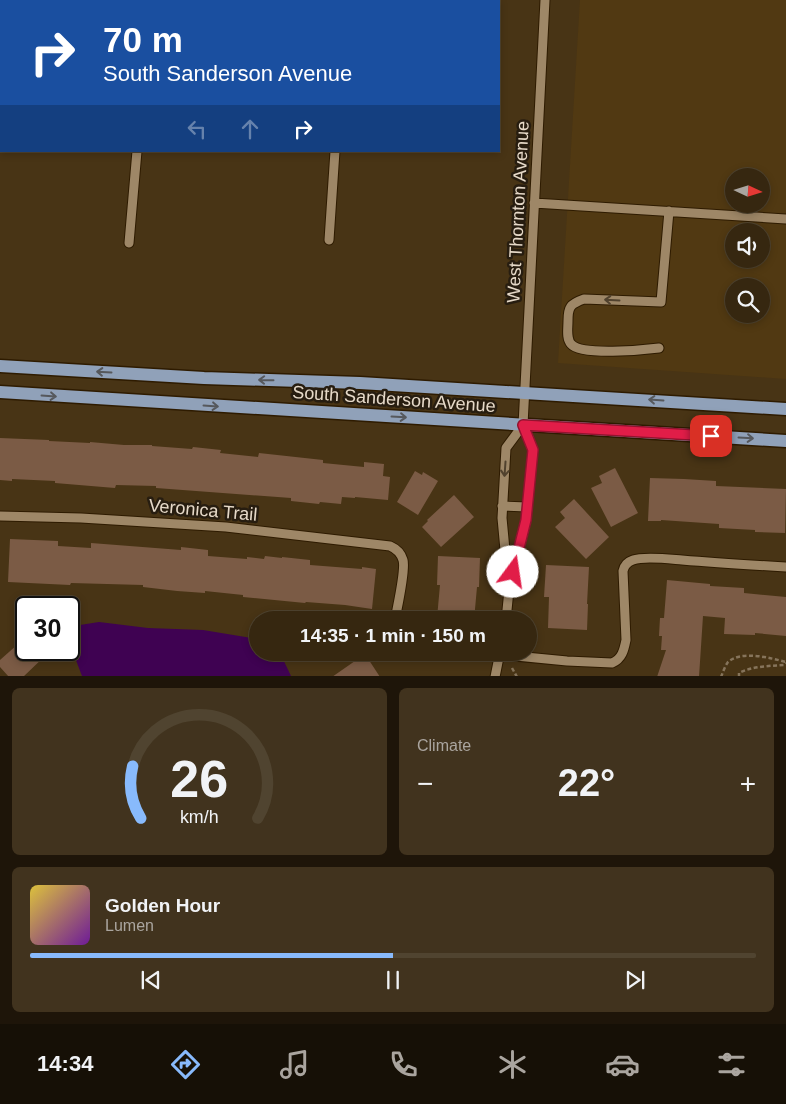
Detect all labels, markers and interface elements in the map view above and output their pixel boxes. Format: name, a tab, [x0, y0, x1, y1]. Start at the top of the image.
icon: right	[20, 20, 85, 85]
text: 70 m	[103, 20, 183, 59]
text: South Sanderson Avenue	[103, 61, 352, 86]
icon: left	[183, 115, 211, 143]
icon: ahead	[236, 115, 264, 143]
icon: right	[289, 115, 317, 143]
street label: West Thornton Avenue	[503, 121, 533, 303]
north arrow	[725, 168, 770, 212]
map controls	[725, 168, 770, 323]
button: sound	[725, 223, 770, 268]
button: search	[725, 278, 770, 323]
one-way arrow	[604, 295, 620, 305]
one-way arrow	[96, 368, 112, 377]
one-way arrow	[258, 375, 274, 384]
street label: South Sanderson Avenue	[292, 382, 496, 416]
one-way arrow	[40, 391, 56, 400]
one-way arrow	[648, 396, 664, 405]
one-way arrow	[203, 401, 219, 410]
one-way arrow	[390, 413, 406, 422]
pin	[690, 415, 732, 457]
icon: arrive	[697, 422, 725, 450]
one-way arrow	[738, 434, 754, 443]
one-way arrow	[500, 460, 509, 476]
street label: Veronica Trail	[148, 495, 258, 525]
position arrow	[486, 545, 538, 597]
speed limit sign: 30	[15, 596, 80, 661]
text: 14:35 · 1 min · 150 m	[300, 625, 486, 646]
text: Climate	[417, 737, 471, 754]
text: 26	[171, 750, 228, 808]
text: 22°	[558, 762, 615, 804]
text: −	[417, 768, 433, 799]
text: +	[740, 768, 756, 799]
text: km/h	[180, 807, 219, 827]
text: Golden Hour	[105, 895, 220, 916]
text: Lumen	[105, 917, 154, 934]
icon: previous	[137, 966, 165, 994]
icon: pause	[379, 966, 407, 994]
icon: next	[621, 966, 649, 994]
icon: directions	[168, 1047, 203, 1082]
icon: music	[277, 1047, 312, 1082]
icon: phone	[386, 1047, 421, 1082]
icon: climate	[495, 1047, 530, 1082]
icon: car	[605, 1047, 640, 1082]
icon: filters	[714, 1047, 749, 1082]
text: 14:34	[37, 1051, 93, 1076]

